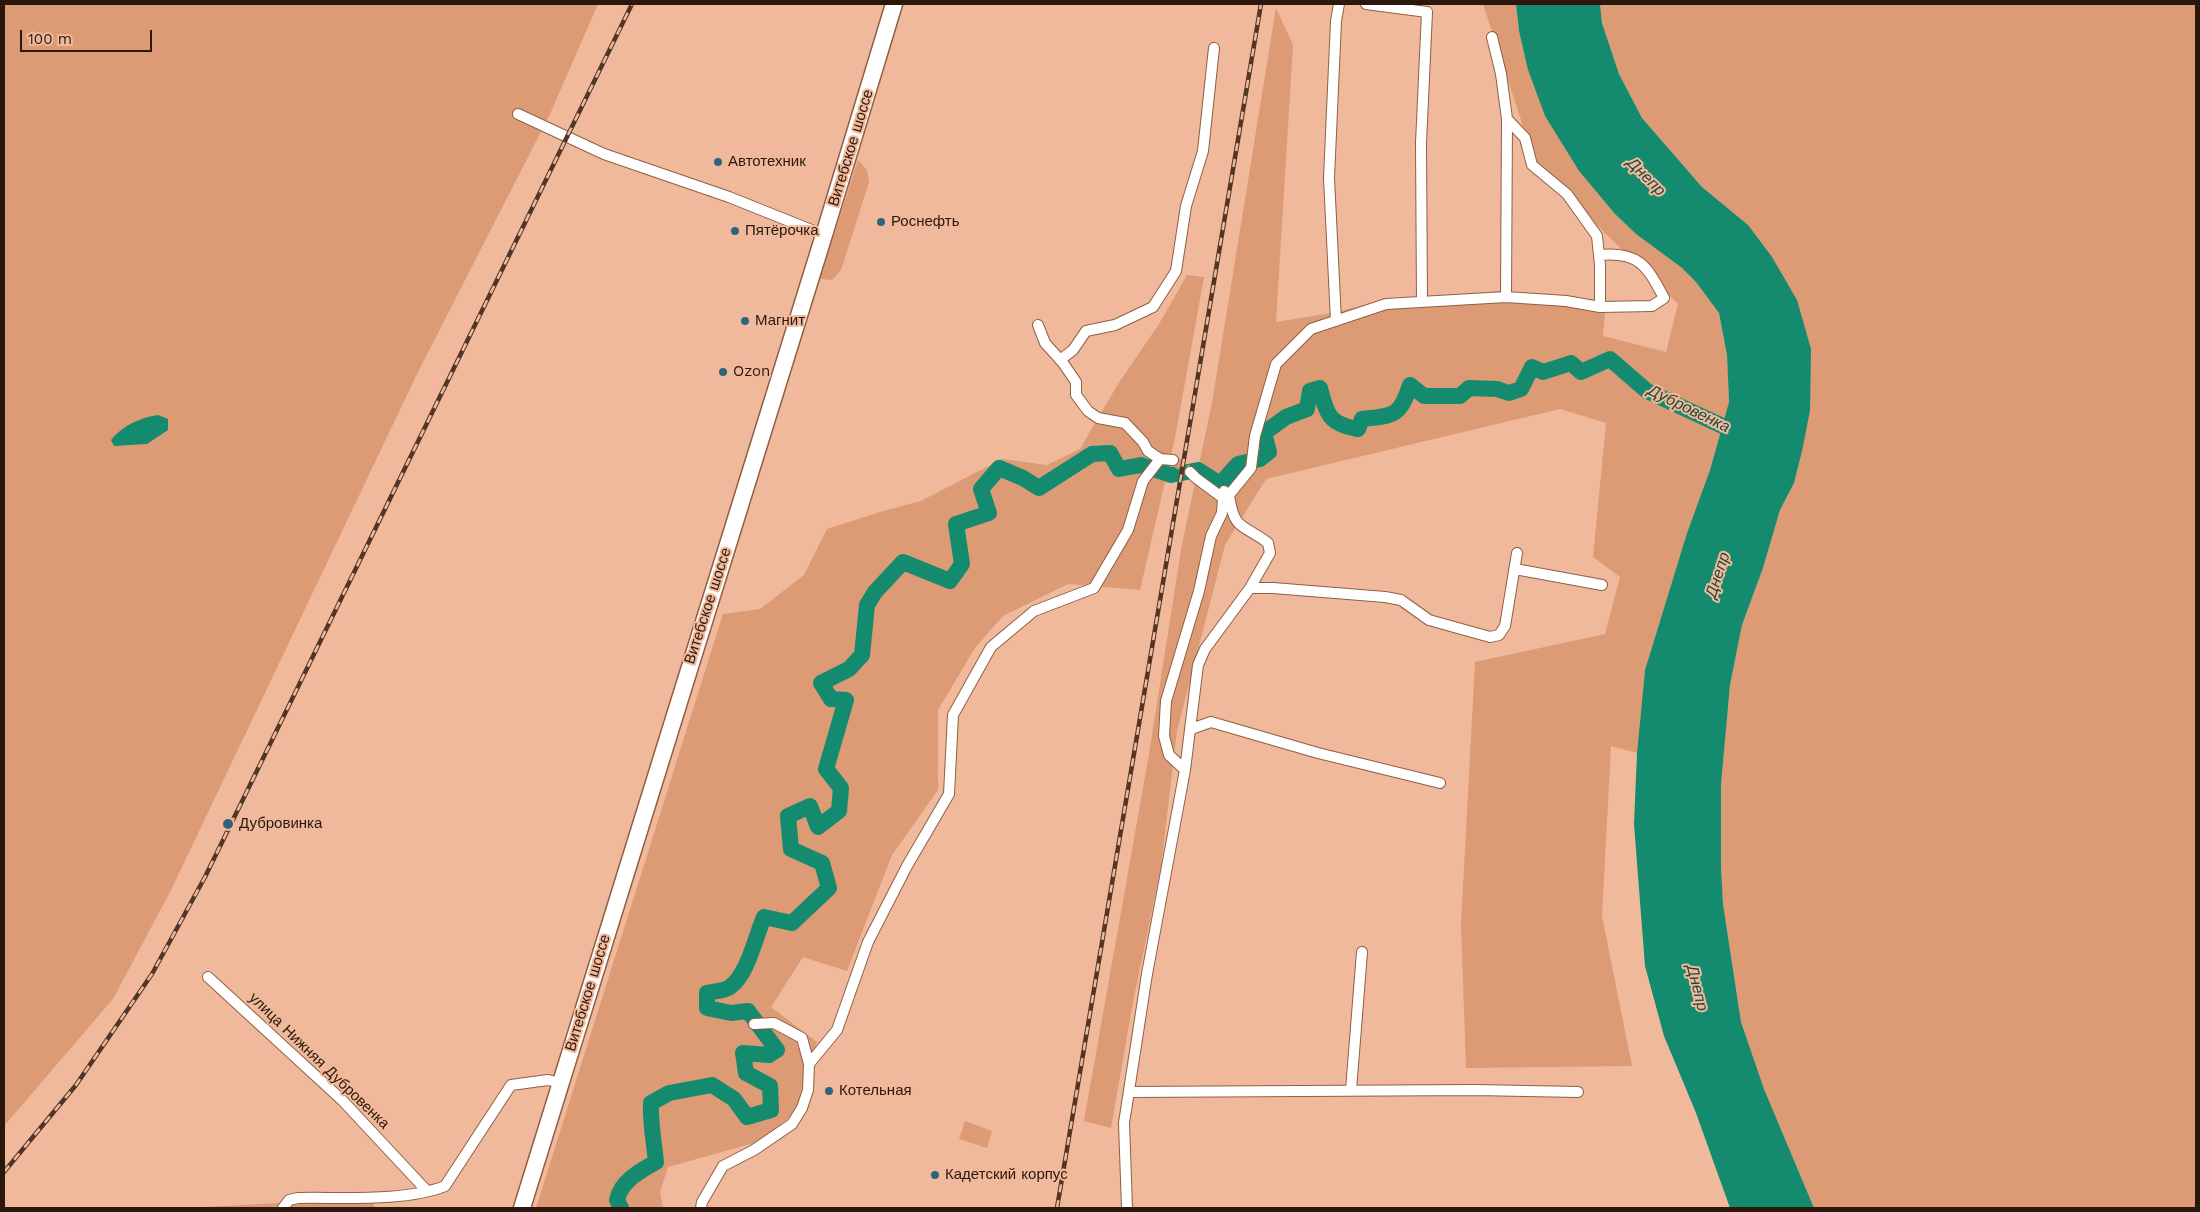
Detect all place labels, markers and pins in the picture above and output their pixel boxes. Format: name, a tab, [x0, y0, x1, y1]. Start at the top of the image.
place label: Автотехник	[728, 153, 806, 171]
marker: Автотехник	[712, 156, 724, 168]
place label: Роснефть	[891, 213, 960, 231]
marker: Роснефть	[875, 216, 887, 228]
place label: Пятёрочка	[745, 222, 819, 240]
marker: Пятёрочка	[729, 225, 741, 237]
place label: Магнит	[755, 312, 805, 330]
marker: Магнит	[739, 315, 751, 327]
place label: Ozon	[733, 363, 770, 381]
marker: Ozon	[717, 366, 729, 378]
place label: Дубровинка	[239, 815, 322, 833]
marker: Дубровинка	[221, 817, 235, 831]
place label: Котельная	[839, 1082, 912, 1100]
marker: Котельная	[823, 1085, 835, 1097]
place label: Кадетский корпус	[945, 1166, 1068, 1184]
marker: Кадетский корпус	[929, 1169, 941, 1181]

